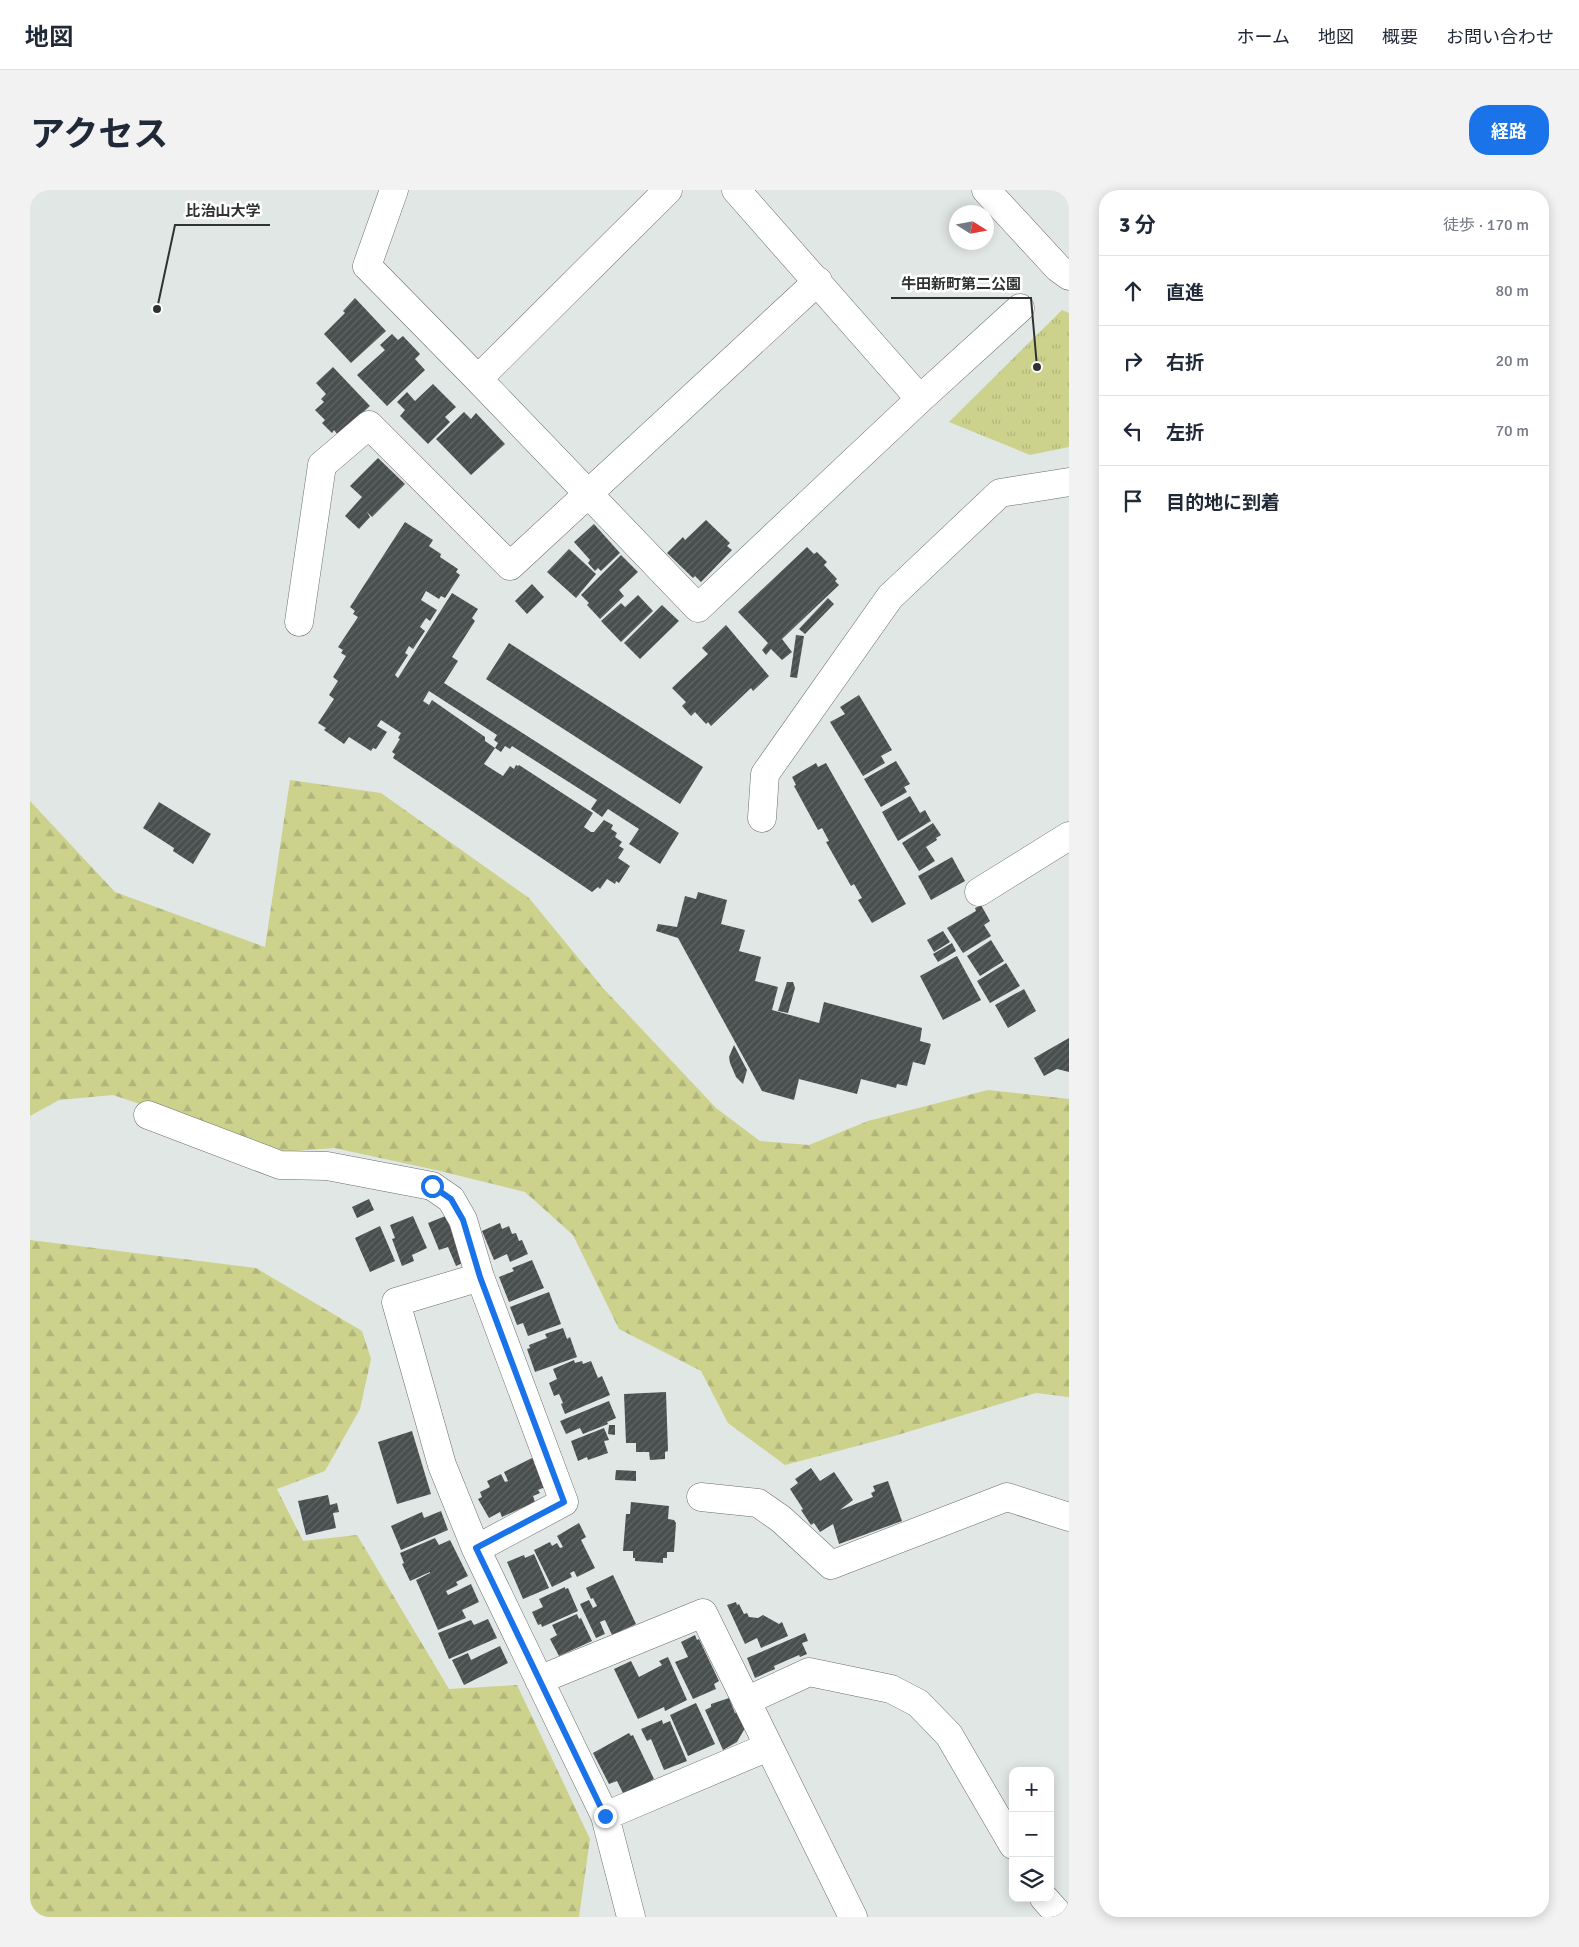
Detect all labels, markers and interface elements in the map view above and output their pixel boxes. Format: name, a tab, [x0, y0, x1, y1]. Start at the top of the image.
text: 地図	[25, 22, 73, 52]
text: ホーム	[1237, 26, 1290, 48]
text: 地図	[1318, 26, 1354, 48]
text: 概要	[1382, 26, 1418, 48]
text: お問い合わせ	[1446, 26, 1554, 48]
button: 経路	[1469, 105, 1549, 155]
text: アクセス	[30, 113, 168, 156]
callout: 比治山大学	[175, 195, 270, 225]
text: 比治山大学	[185, 202, 261, 220]
north arrow	[949, 205, 994, 250]
text: 3 分	[1119, 212, 1156, 238]
text: 徒歩 · 170 m	[1443, 215, 1529, 235]
callout: 牛田新町第二公園	[891, 268, 1031, 298]
text: 牛田新町第二公園	[901, 275, 1021, 293]
icon: ahead	[1119, 277, 1147, 305]
text: 直進	[1166, 281, 1204, 305]
text: 80 m	[1495, 281, 1529, 301]
icon: right	[1119, 347, 1147, 375]
text: 右折	[1166, 351, 1204, 375]
text: 20 m	[1495, 351, 1529, 371]
icon: left	[1119, 417, 1147, 445]
text: 左折	[1166, 421, 1204, 445]
text: 70 m	[1495, 421, 1529, 441]
icon: arrive	[1119, 487, 1147, 515]
text: 目的地に到着	[1166, 491, 1280, 515]
route start	[421, 1175, 444, 1198]
map controls	[1009, 1767, 1054, 1902]
button: +	[1009, 1767, 1054, 1812]
route end	[594, 1805, 617, 1828]
button: −	[1009, 1812, 1054, 1857]
button: layers	[1009, 1857, 1054, 1902]

